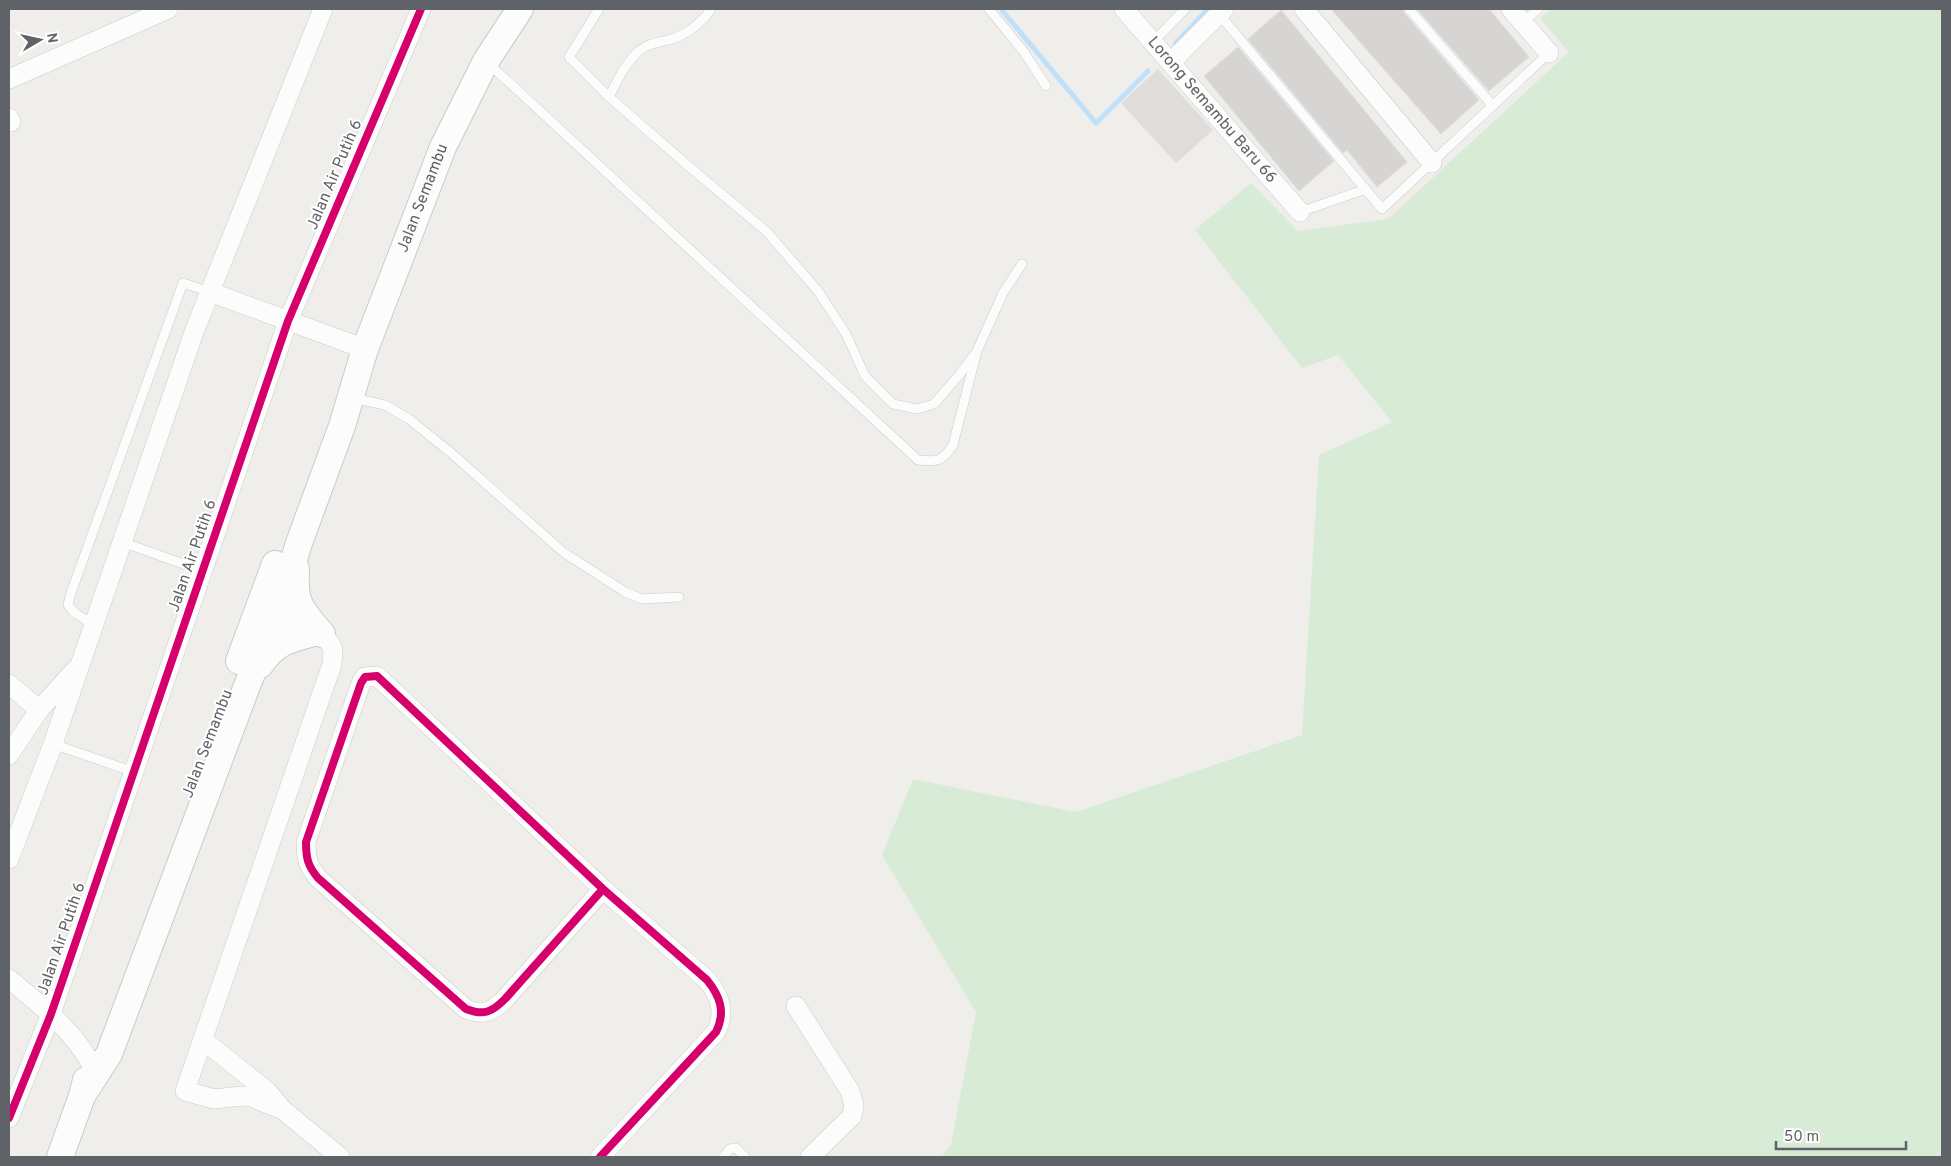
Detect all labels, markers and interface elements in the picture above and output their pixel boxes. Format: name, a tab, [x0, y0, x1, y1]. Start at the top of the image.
north arrow	[15, 15, 65, 65]
text: N	[42, 32, 61, 45]
street label: Lorong Semambu Baru 66	[1143, 33, 1281, 188]
street label: Jalan Air Putih 6	[303, 117, 367, 233]
street label: Jalan Semambu	[393, 141, 453, 255]
street label: Jalan Air Putih 6	[164, 497, 222, 615]
street label: Jalan Semambu	[178, 687, 238, 801]
street label: Jalan Air Putih 6	[33, 880, 91, 998]
scale bar	[1776, 1118, 1906, 1150]
text: 50 m	[1784, 1128, 1819, 1147]

